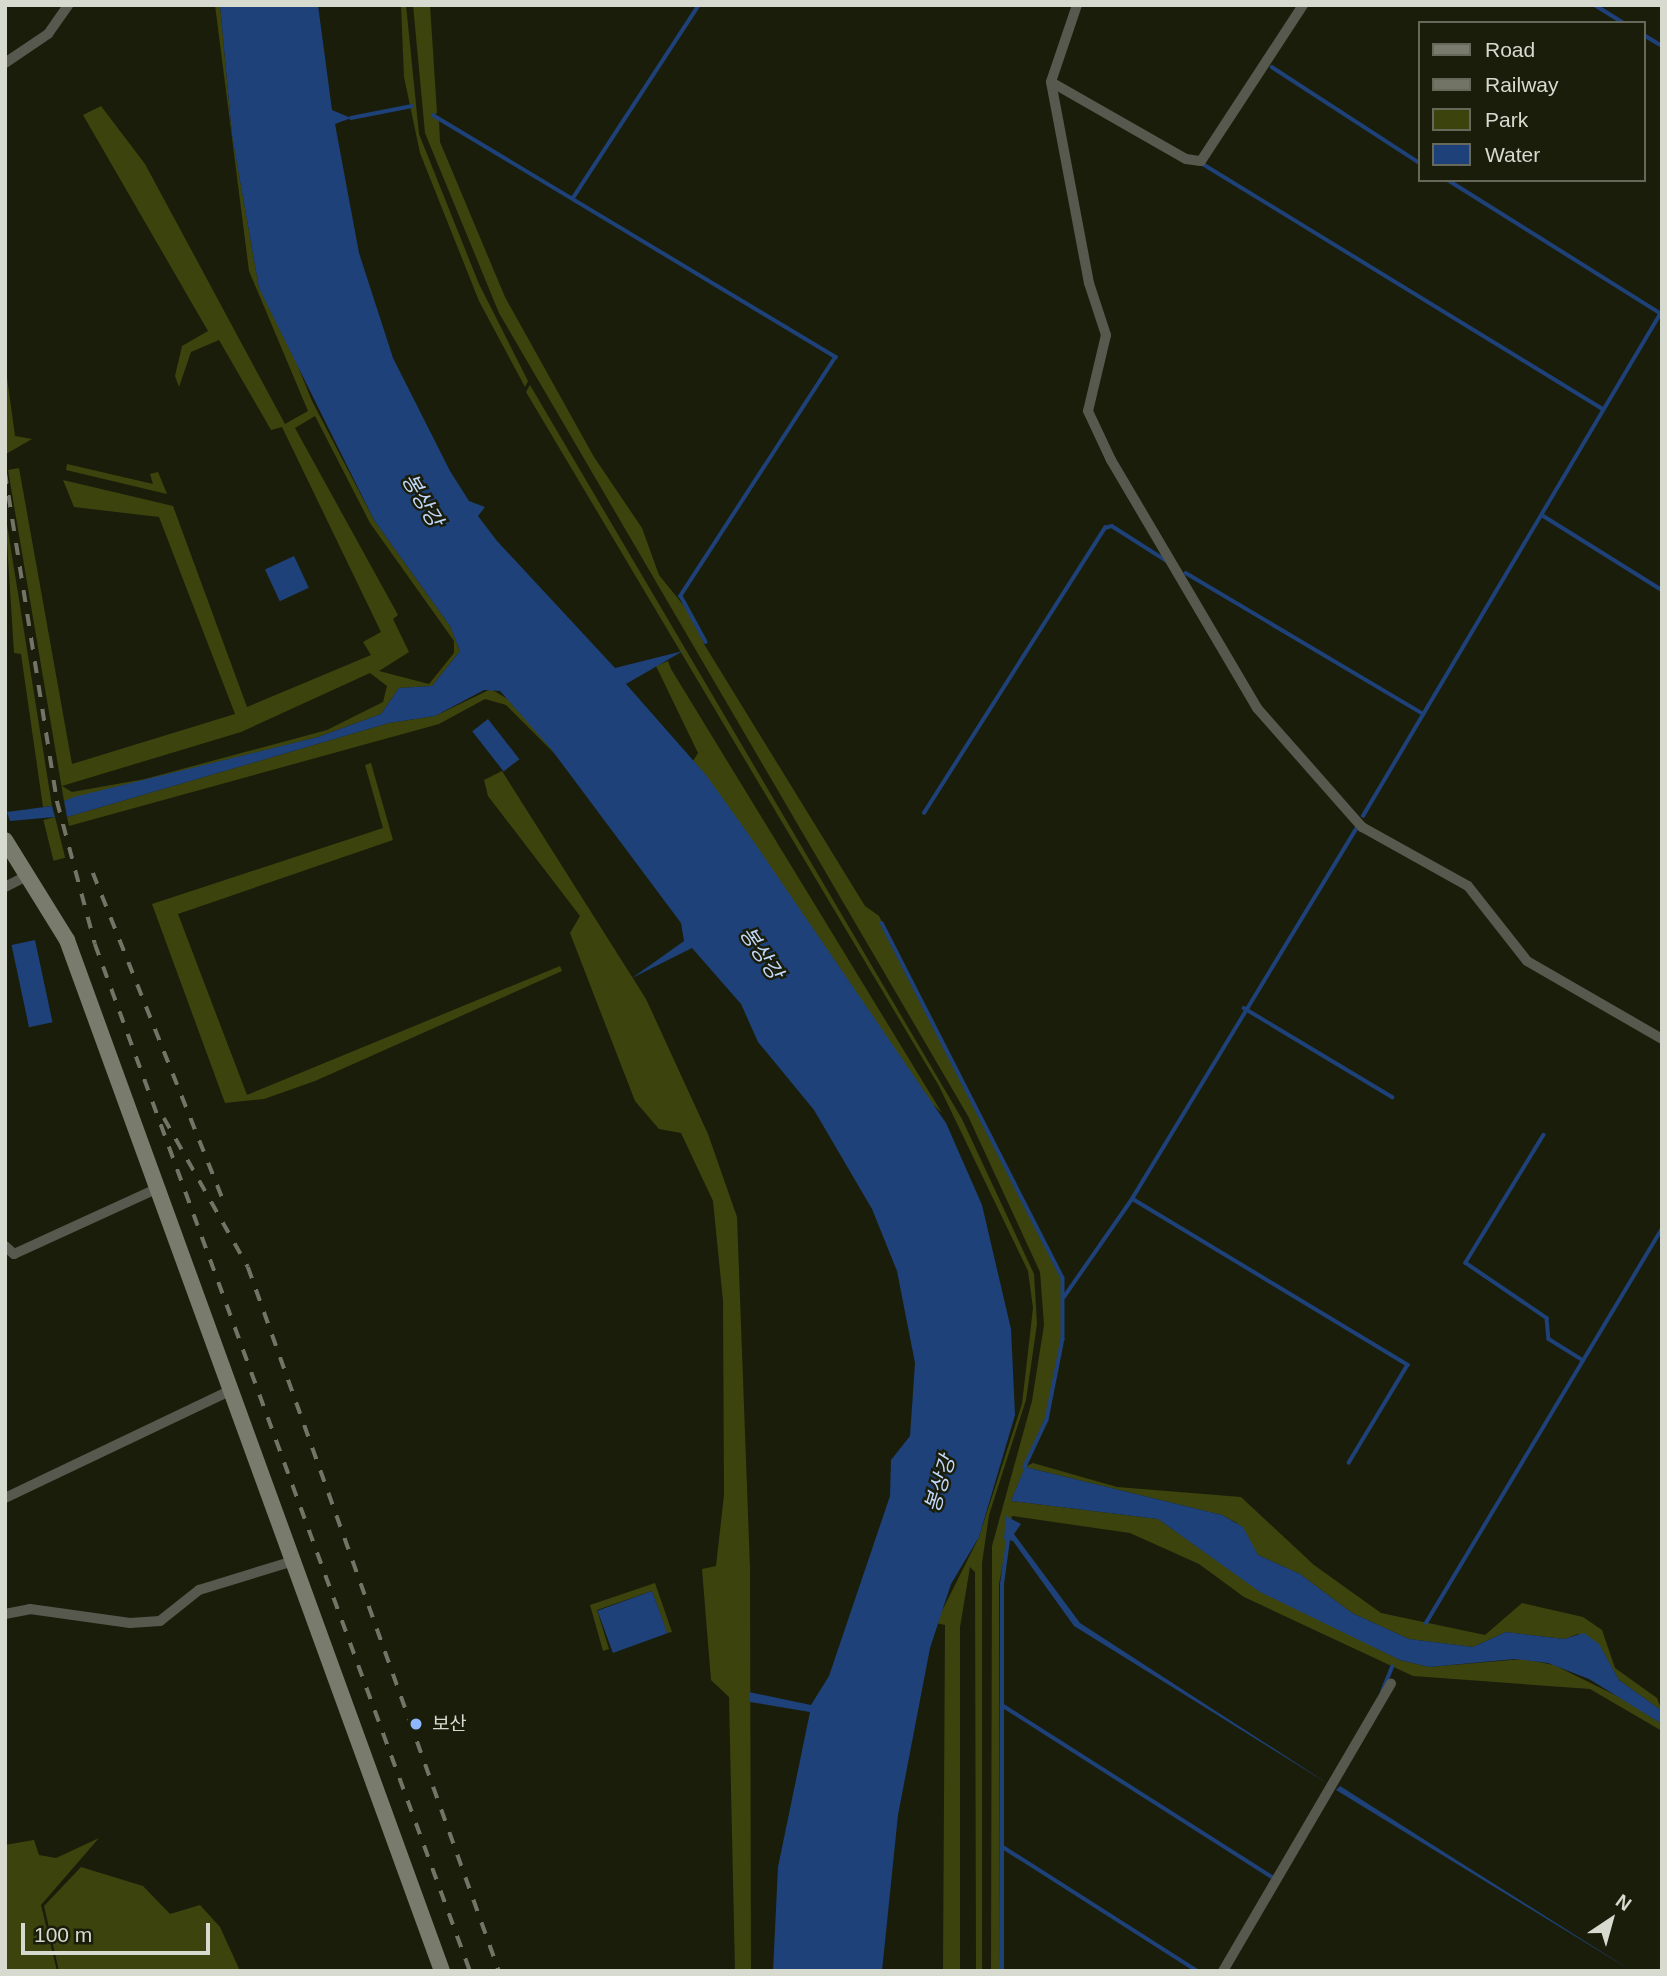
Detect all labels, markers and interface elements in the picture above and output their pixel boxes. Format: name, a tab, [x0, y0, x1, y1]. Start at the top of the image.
legend	[1418, 21, 1646, 182]
text: Road	[1485, 38, 1535, 61]
text: Railway	[1485, 73, 1559, 96]
text: Park	[1485, 108, 1528, 131]
text: Water	[1485, 143, 1540, 166]
water label: 봉상강	[396, 469, 448, 531]
water label: 봉상강	[734, 922, 788, 984]
water label: 봉상강	[919, 1453, 961, 1515]
place label: 보산	[432, 1713, 467, 1735]
marker: 보산	[406, 1714, 426, 1734]
north arrow	[1576, 1885, 1646, 1955]
text: N	[1612, 1890, 1635, 1915]
scale bar	[24, 1910, 214, 1954]
text: 100 m	[34, 1923, 92, 1946]

